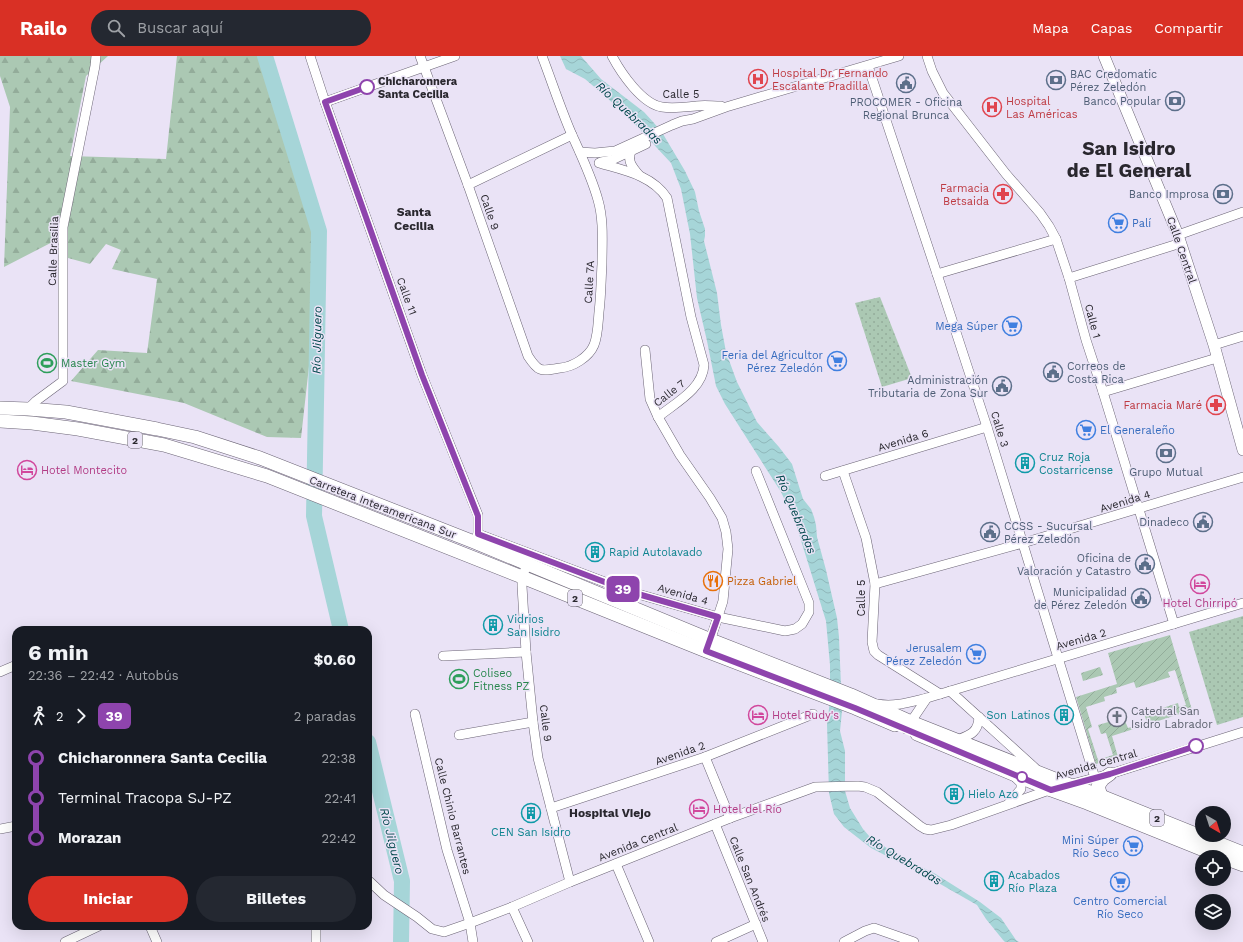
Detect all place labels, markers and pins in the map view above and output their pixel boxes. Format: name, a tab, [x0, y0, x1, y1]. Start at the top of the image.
place label: Hospital Dr. Fernando Escalante Pradilla	[772, 67, 888, 93]
hospital icon: Hospital Dr. Fernando Escalante Pradilla	[747, 68, 769, 90]
place label: BAC Credomatic Pérez Zeledón	[1070, 68, 1157, 94]
bank icon: BAC Credomatic Pérez Zeledón	[1045, 69, 1067, 91]
public building icon: PROCOMER - Oficina Regional Brunca	[895, 72, 917, 94]
place label: Chicharonnera Santa Cecilia	[378, 75, 458, 101]
marker: Chicharonnera Santa Cecilia	[359, 79, 375, 95]
bank icon: Banco Popular	[1164, 90, 1186, 112]
place label: Hospital Las Américas	[1006, 95, 1078, 121]
place label: Banco Popular	[1083, 95, 1161, 108]
place label: PROCOMER - Oficina Regional Brunca	[850, 96, 962, 122]
hospital icon: Hospital Las Américas	[981, 96, 1003, 118]
place label: Farmacia Betsaida	[940, 182, 989, 208]
pharmacy icon: Farmacia Betsaida	[992, 183, 1014, 205]
bank icon: Banco Improsa	[1212, 183, 1234, 205]
place label: Banco Improsa	[1129, 188, 1209, 201]
supermarket icon: Palí	[1107, 212, 1129, 234]
place label: Palí	[1132, 217, 1151, 230]
supermarket icon: Mega Súper	[1001, 315, 1023, 337]
place label: Mega Súper	[935, 320, 999, 333]
place label: Feria del Agricultor Pérez Zeledón	[722, 349, 824, 375]
supermarket icon: Feria del Agricultor Pérez Zeledón	[826, 350, 848, 372]
sports icon: Master Gym	[36, 352, 58, 374]
place label: Master Gym	[61, 357, 125, 370]
place label: Correos de Costa Rica	[1067, 360, 1126, 386]
public building icon: Correos de Costa Rica	[1042, 361, 1064, 383]
place label: Administración Tributaria de Zona Sur	[868, 374, 989, 400]
public building icon: Administración Tributaria de Zona Sur	[991, 375, 1013, 397]
pharmacy icon: Farmacia Maré	[1205, 394, 1227, 416]
place label: Farmacia Maré	[1123, 399, 1202, 412]
supermarket icon: El Generaleño	[1075, 419, 1097, 441]
place label: El Generaleño	[1100, 424, 1175, 437]
bank icon: Grupo Mutual	[1155, 442, 1177, 464]
place label: Cruz Roja Costarricense	[1039, 451, 1113, 477]
building icon: Cruz Roja Costarricense	[1014, 452, 1036, 474]
hotel icon: Hotel Montecito	[16, 459, 38, 481]
place label: Hotel Montecito	[41, 464, 127, 477]
place label: Grupo Mutual	[1129, 466, 1203, 479]
public building icon: Dinadeco	[1192, 511, 1214, 533]
place label: Dinadeco	[1139, 516, 1189, 529]
place label: CCSS - Sucursal Pérez Zeledón	[1004, 520, 1093, 546]
public building icon: CCSS - Sucursal Pérez Zeledón	[979, 521, 1001, 543]
building icon: Rapid Autolavado	[584, 541, 606, 563]
place label: Rapid Autolavado	[609, 546, 702, 559]
place label: Oficina de Valoración y Catastro	[1017, 552, 1131, 578]
public building icon: Oficina de Valoración y Catastro	[1134, 553, 1156, 575]
restaurant icon: Pizza Gabriel	[702, 570, 724, 592]
hotel icon: Hotel Chirripó	[1189, 573, 1211, 595]
place label: Pizza Gabriel	[727, 575, 797, 588]
place label: Municipalidad de Pérez Zeledón	[1034, 586, 1127, 612]
public building icon: Municipalidad de Pérez Zeledón	[1130, 587, 1152, 609]
place label: Hotel Chirripó	[1163, 597, 1237, 610]
place label: Vidrios San Isidro	[507, 613, 560, 639]
building icon: Vidrios San Isidro	[482, 614, 504, 636]
place label: Jerusalem Pérez Zeledón	[886, 642, 962, 668]
supermarket icon: Jerusalem Pérez Zeledón	[965, 643, 987, 665]
place label: Coliseo Fitness PZ	[473, 667, 529, 693]
sports icon: Coliseo Fitness PZ	[448, 668, 470, 690]
hotel icon: Hotel Rudy's	[747, 704, 769, 726]
building icon: Son Latinos	[1053, 704, 1075, 726]
place label: Catedral San Isidro Labrador	[1131, 705, 1213, 731]
church icon: Catedral San Isidro Labrador	[1106, 706, 1128, 728]
place label: Hotel Rudy's	[772, 709, 839, 722]
place label: Son Latinos	[986, 709, 1050, 722]
unlabelled marker	[1188, 738, 1204, 754]
unlabelled marker	[1016, 771, 1028, 783]
building icon: Hielo Azo	[943, 783, 965, 805]
place label: Hielo Azo	[968, 788, 1018, 801]
hotel icon: Hotel del Río	[688, 798, 710, 820]
building icon: CEN San Isidro	[520, 802, 542, 824]
place label: Hotel del Río	[713, 803, 782, 816]
place label: CEN San Isidro	[491, 826, 571, 839]
place label: Mini Súper Río Seco	[1062, 834, 1120, 860]
supermarket icon: Mini Súper Río Seco	[1122, 835, 1144, 857]
place label: Acabados Río Plaza	[1008, 869, 1060, 895]
building icon: Acabados Río Plaza	[983, 870, 1005, 892]
supermarket icon: Centro Comercial Río Seco	[1109, 871, 1131, 893]
place label: Centro Comercial Río Seco	[1073, 895, 1168, 921]

